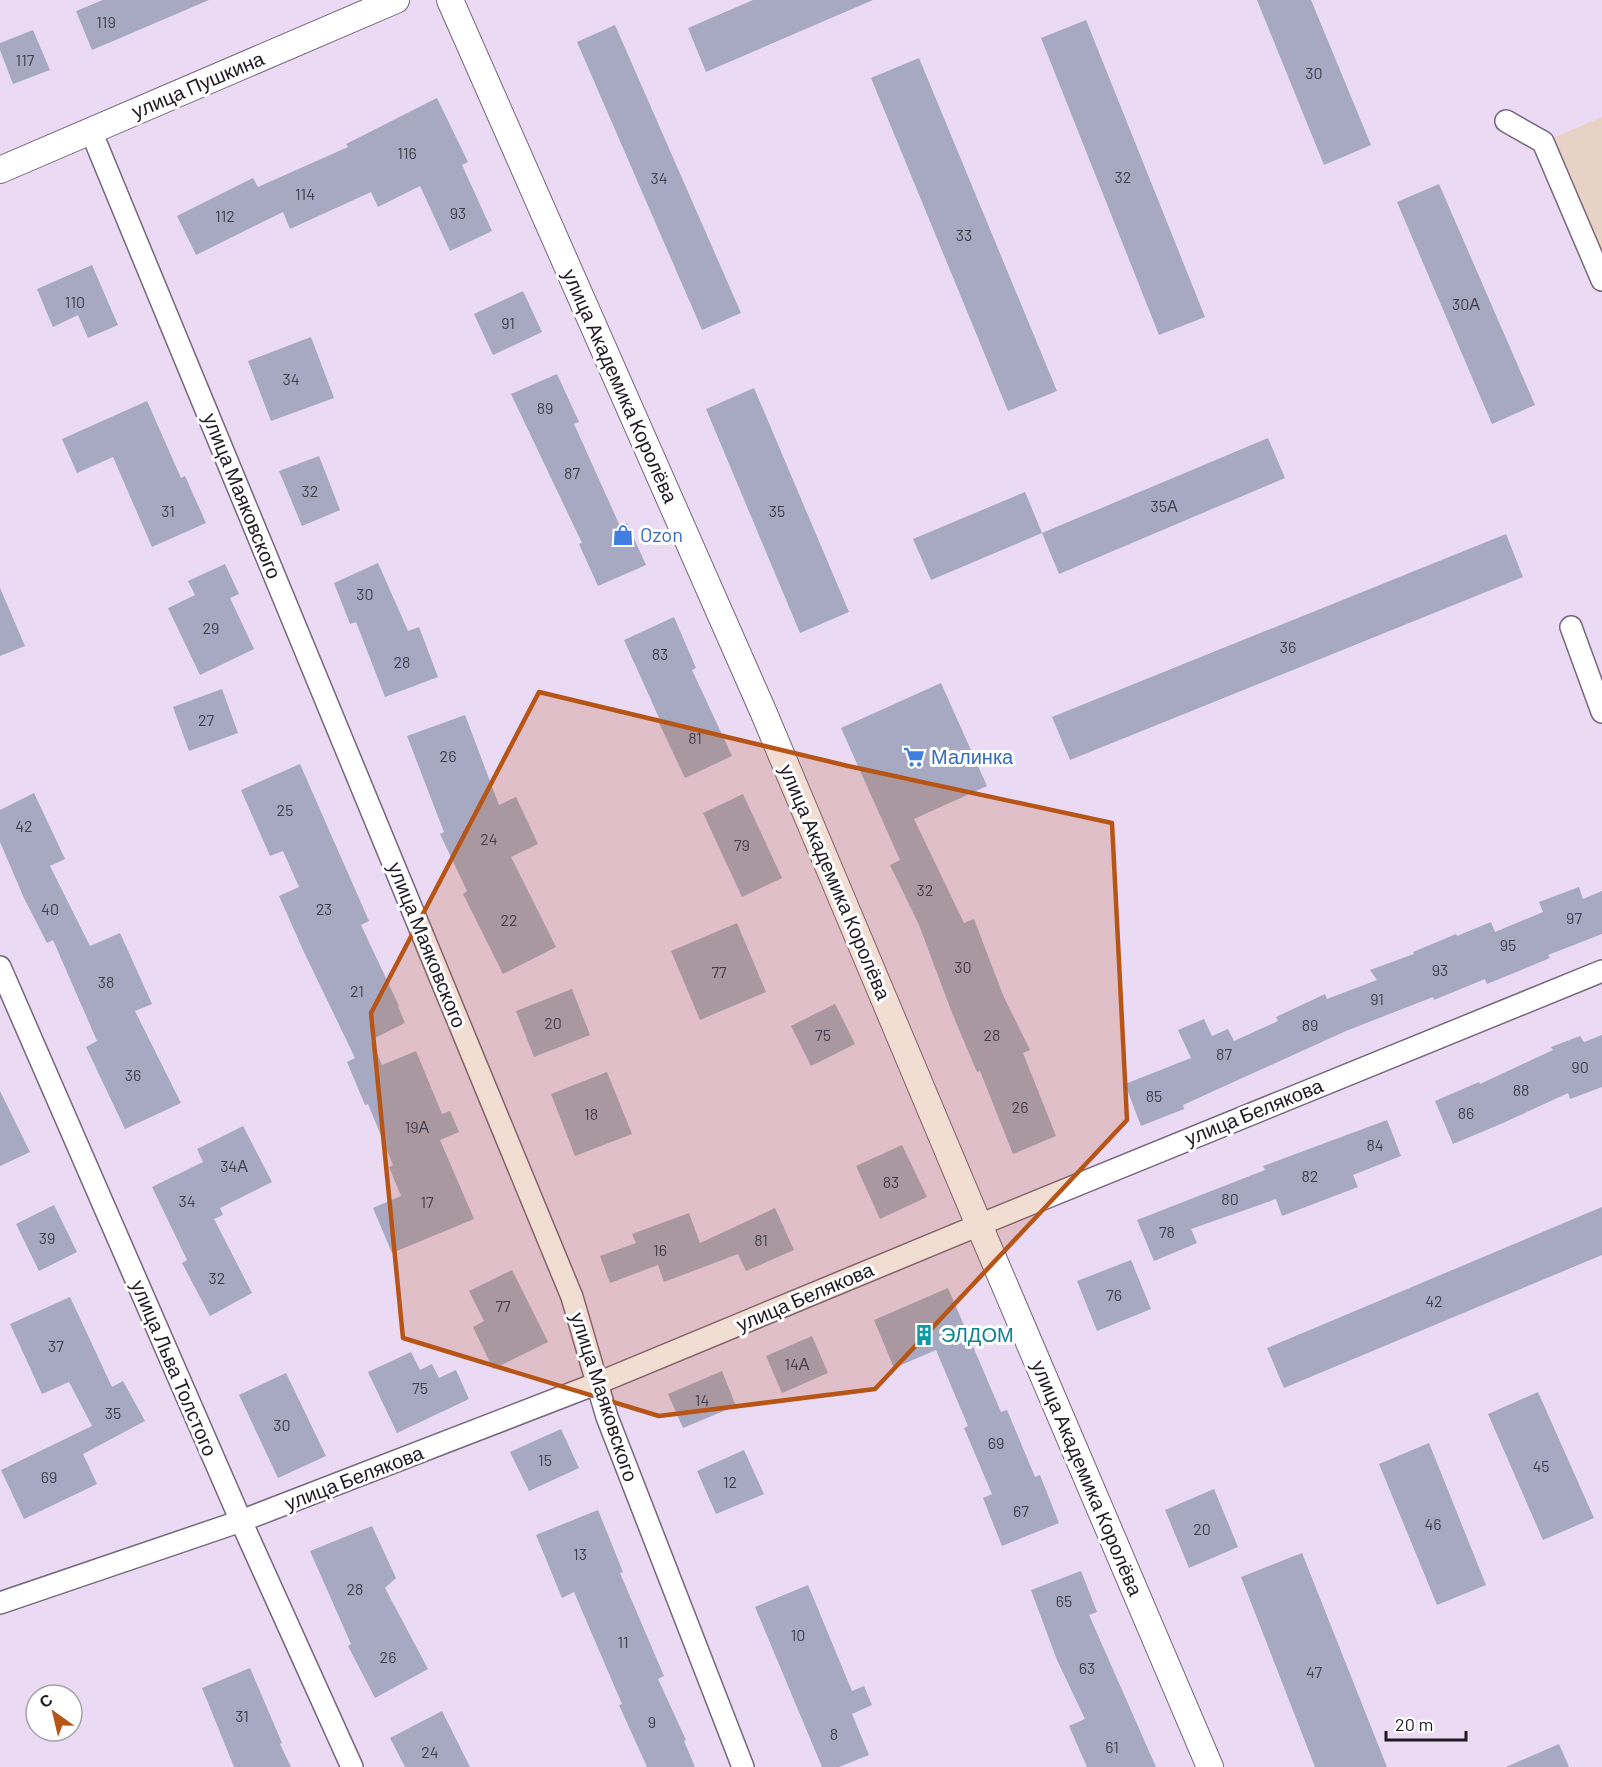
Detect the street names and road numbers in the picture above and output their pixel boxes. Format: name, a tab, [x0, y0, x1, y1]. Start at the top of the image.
street label: улица Пушкина	[128, 45, 268, 123]
street label: улица Академика Королёва	[558, 265, 684, 507]
street label: улица Маяковского	[199, 409, 287, 582]
street label: улица Академика Королёва	[775, 760, 897, 1004]
street label: улица Маяковского	[384, 858, 472, 1031]
street label: улица Белякова	[1181, 1072, 1327, 1150]
street label: улица Белякова	[732, 1256, 878, 1336]
street label: улица Льва Толстого	[127, 1276, 223, 1459]
street label: улица Маяковского	[566, 1309, 644, 1484]
street label: улица Академика Королёва	[1027, 1356, 1149, 1600]
street label: улица Белякова	[281, 1439, 427, 1515]

